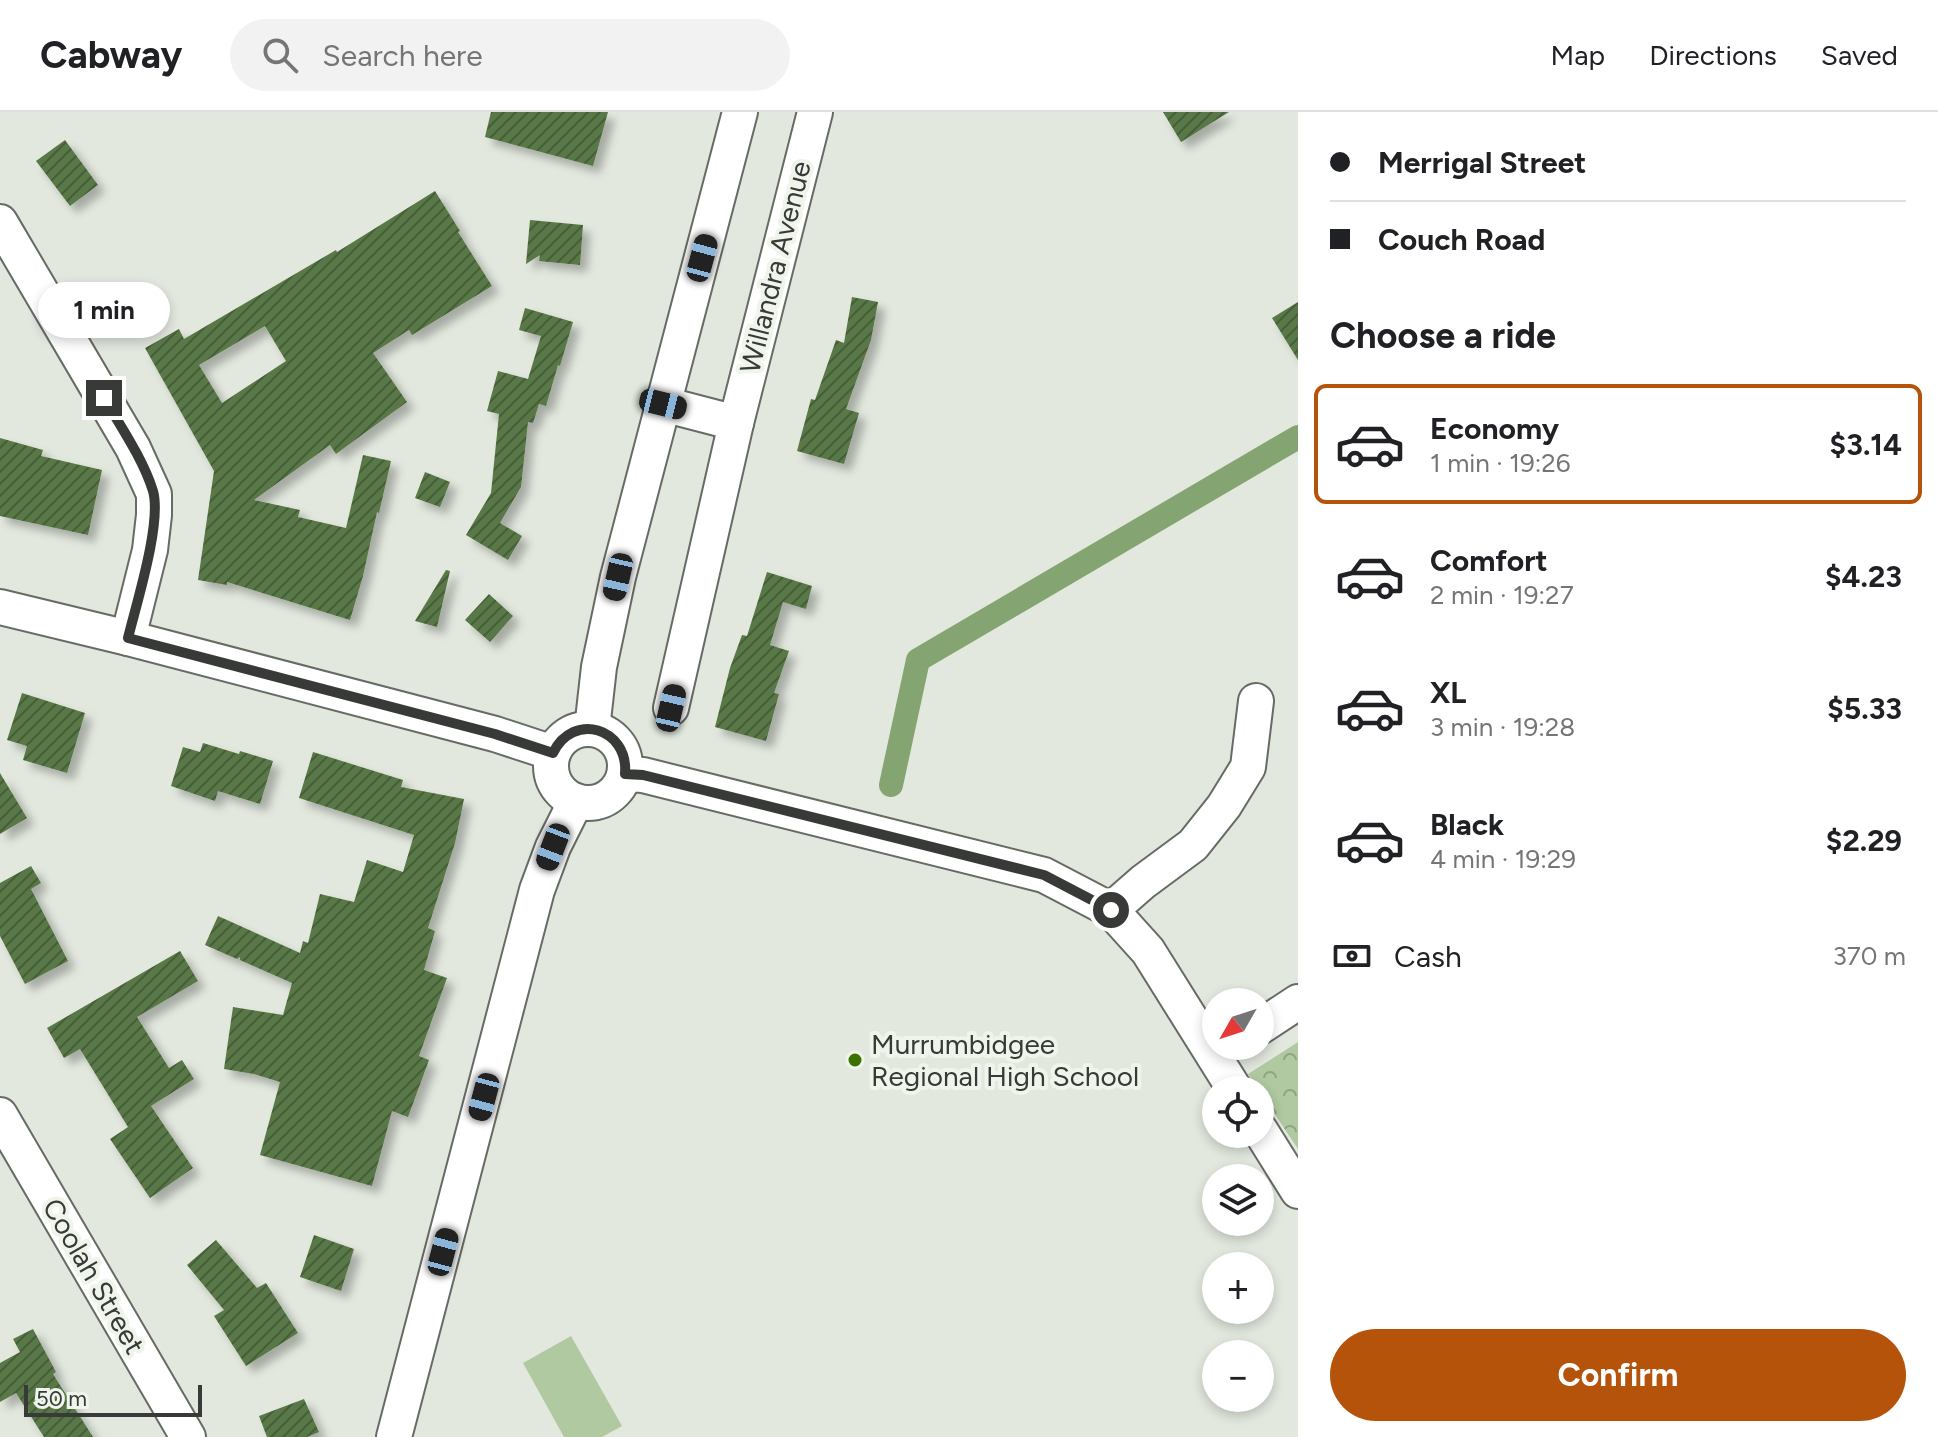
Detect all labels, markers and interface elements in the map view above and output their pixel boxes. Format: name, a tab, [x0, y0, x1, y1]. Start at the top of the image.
search box	[230, 19, 790, 91]
text: Cabway	[40, 32, 182, 78]
icon: search	[258, 33, 302, 77]
text: Search here	[322, 37, 483, 74]
text: Map	[1551, 38, 1605, 72]
text: Directions	[1649, 38, 1777, 72]
text: Saved	[1821, 38, 1898, 72]
text: Merrigal Street	[1378, 144, 1586, 181]
street label: Willandra Avenue	[732, 157, 818, 377]
text: Couch Road	[1378, 221, 1545, 258]
car	[684, 232, 720, 284]
callout: 1 min	[38, 282, 170, 338]
text: 1 min	[73, 294, 135, 326]
text: Choose a ride	[1330, 314, 1556, 357]
route end	[86, 380, 122, 416]
car	[637, 387, 689, 421]
icon: car	[1334, 408, 1406, 480]
text: Economy	[1430, 410, 1559, 447]
text: $3.14	[1830, 426, 1902, 463]
text: 1 min · 19:26	[1430, 447, 1571, 479]
icon: car	[1334, 540, 1406, 612]
text: Comfort	[1430, 542, 1548, 579]
car	[601, 551, 635, 603]
text: $4.23	[1825, 558, 1902, 595]
text: 2 min · 19:27	[1430, 579, 1574, 611]
icon: car	[1334, 672, 1406, 744]
text: XL	[1430, 674, 1466, 711]
car	[654, 682, 688, 734]
text: $5.33	[1827, 690, 1902, 727]
text: 3 min · 19:28	[1430, 711, 1575, 743]
icon: car	[1334, 804, 1406, 876]
text: Black	[1430, 806, 1504, 843]
car	[533, 820, 573, 874]
text: $2.29	[1826, 822, 1902, 859]
text: 4 min · 19:29	[1430, 843, 1576, 875]
route start	[1093, 892, 1129, 928]
icon: cash	[1330, 934, 1374, 978]
text: Cash	[1394, 938, 1462, 975]
text: 370 m	[1833, 940, 1906, 972]
north arrow	[1202, 988, 1274, 1060]
map controls	[1202, 988, 1274, 1412]
place label: Murrumbidgee Regional High School	[871, 1027, 1139, 1093]
marker: Murrumbidgee Regional High School	[846, 1051, 864, 1069]
car	[466, 1071, 502, 1123]
button: locate	[1202, 1076, 1274, 1148]
button: layers	[1202, 1164, 1274, 1236]
street label: Coolah Street	[36, 1192, 152, 1360]
car	[425, 1226, 461, 1278]
button: +	[1202, 1252, 1274, 1324]
button: Confirm	[1330, 1329, 1906, 1421]
button: −	[1202, 1340, 1274, 1412]
scale bar	[24, 1381, 202, 1417]
text: 50 m	[36, 1385, 87, 1412]

